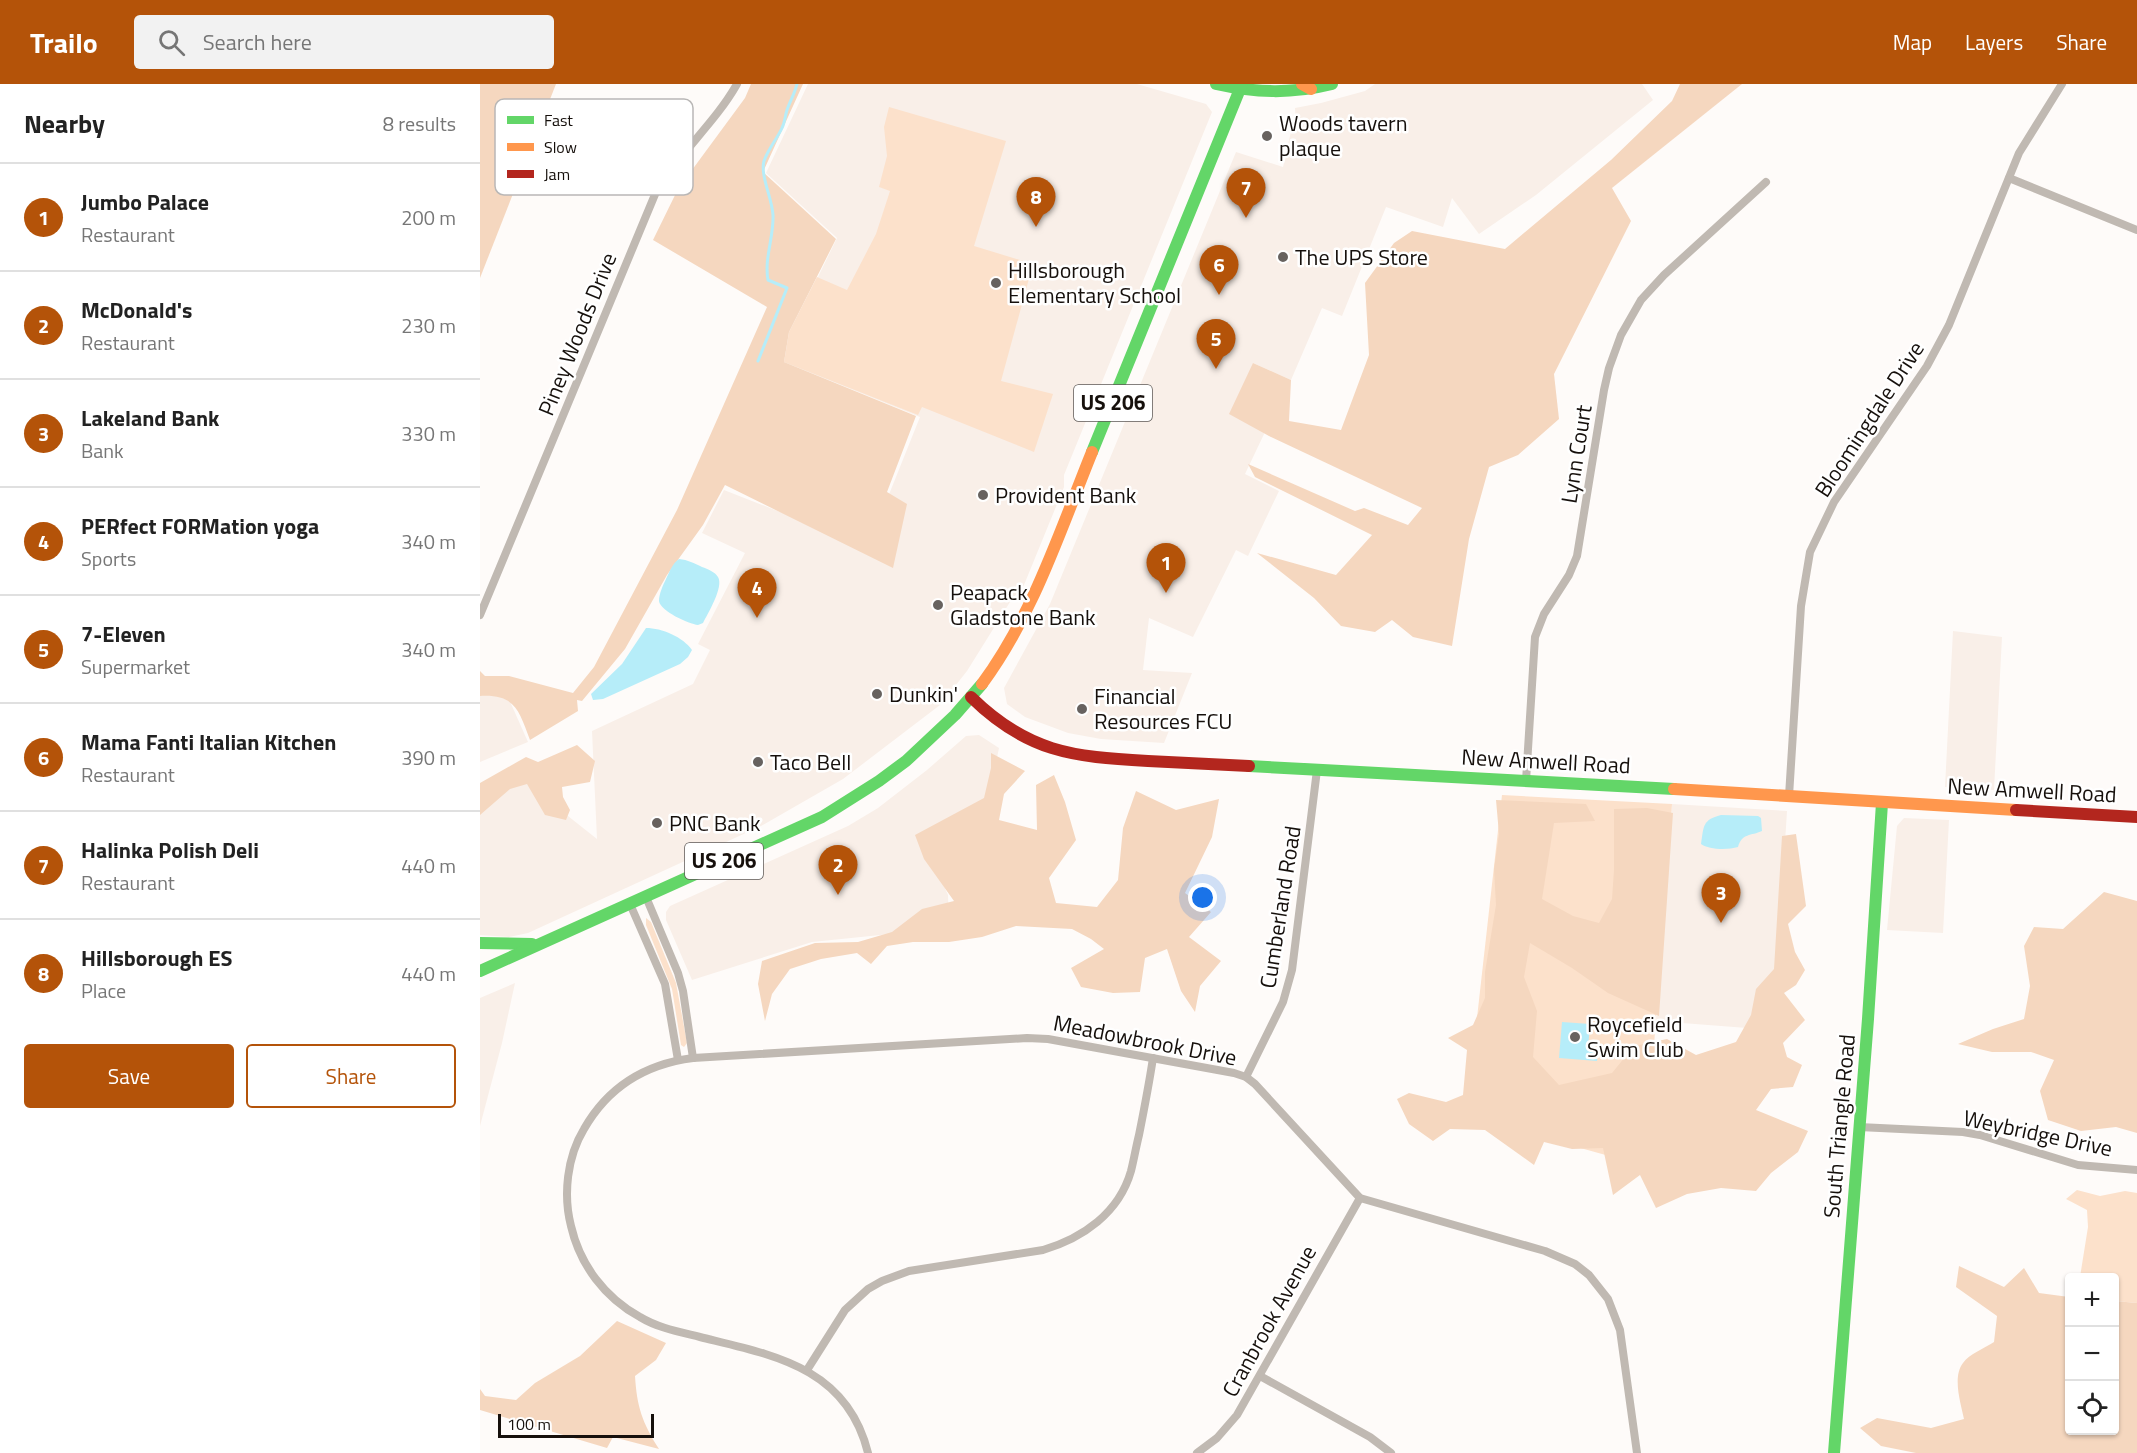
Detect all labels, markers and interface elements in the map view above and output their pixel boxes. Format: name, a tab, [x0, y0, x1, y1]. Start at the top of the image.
search box	[134, 15, 554, 69]
text: Trailo	[30, 21, 98, 64]
text: Search here	[203, 25, 312, 59]
icon: search	[155, 26, 188, 59]
text: Map	[1893, 26, 1932, 58]
text: Layers	[1965, 26, 2023, 58]
text: Share	[2056, 26, 2107, 58]
legend	[495, 99, 693, 195]
text: Nearby	[24, 104, 105, 143]
place label: Woods tavern plaque	[1279, 106, 1408, 165]
text: 8 results	[383, 108, 456, 139]
text: Fast	[544, 108, 573, 132]
marker: Woods tavern plaque	[1260, 129, 1274, 143]
text: Slow	[544, 135, 577, 159]
text: Jam	[544, 162, 570, 186]
pin: 7	[1226, 168, 1266, 218]
pin: 8	[1016, 178, 1056, 227]
text: Jumbo Palace	[81, 185, 209, 219]
text: 1	[38, 202, 49, 233]
text: 200 m	[401, 202, 456, 233]
text: Restaurant	[81, 219, 175, 250]
place label: The UPS Store	[1295, 240, 1428, 274]
pin: 6	[1200, 246, 1238, 295]
street label: Piney Woods Drive	[529, 247, 625, 421]
marker: The UPS Store	[1276, 250, 1290, 264]
place label: Hillsborough Elementary School	[1008, 253, 1181, 312]
marker: Hillsborough Elementary School	[989, 276, 1003, 290]
text: McDonald's	[81, 293, 192, 327]
text: 2	[38, 310, 49, 341]
text: 230 m	[401, 310, 456, 341]
pin: 5	[1196, 320, 1236, 369]
text: Restaurant	[81, 327, 175, 358]
street label: Bloomingdale Drive	[1806, 334, 1932, 504]
road number: US 206	[1074, 385, 1152, 421]
text: Lakeland Bank	[81, 401, 219, 435]
street label: Lynn Court	[1551, 402, 1601, 506]
text: 3	[38, 418, 49, 449]
text: 330 m	[401, 418, 456, 449]
text: Bank	[81, 435, 124, 466]
place label: Provident Bank	[995, 478, 1137, 512]
marker: Provident Bank	[976, 488, 990, 502]
text: PERfect FORMation yoga	[81, 509, 319, 543]
text: 4	[38, 526, 49, 557]
text: 340 m	[401, 526, 456, 557]
text: Sports	[81, 543, 136, 574]
pin: 1	[1146, 544, 1186, 593]
pin: 4	[738, 568, 776, 618]
place label: Peapack Gladstone Bank	[950, 575, 1096, 634]
marker: Peapack Gladstone Bank	[931, 598, 945, 612]
text: 7-Eleven	[81, 617, 166, 651]
text: 5	[38, 634, 49, 665]
text: 340 m	[401, 634, 456, 665]
text: Supermarket	[81, 651, 190, 682]
place label: Dunkin'	[889, 677, 958, 711]
place label: Financial Resources FCU	[1094, 679, 1233, 738]
marker: Dunkin'	[870, 687, 884, 701]
marker: Financial Resources FCU	[1075, 702, 1089, 716]
text: Mama Fanti Italian Kitchen	[81, 725, 336, 759]
street label: New Amwell Road	[1461, 740, 1631, 782]
text: 6	[38, 742, 49, 773]
text: 390 m	[401, 742, 456, 773]
place label: Taco Bell	[770, 745, 851, 779]
marker: Taco Bell	[751, 755, 765, 769]
text: Restaurant	[81, 759, 175, 790]
street label: New Amwell Road	[1947, 769, 2117, 811]
place label: PNC Bank	[669, 806, 761, 840]
marker: PNC Bank	[650, 816, 664, 830]
street label: Cumberland Road	[1250, 823, 1310, 991]
text: Halinka Polish Deli	[81, 833, 259, 867]
road number: US 206	[685, 843, 763, 879]
pin: 2	[818, 846, 858, 895]
text: 7	[38, 850, 49, 881]
text: 440 m	[401, 850, 456, 881]
text: Restaurant	[81, 867, 175, 898]
pin: 3	[1702, 874, 1740, 923]
your location	[1188, 883, 1217, 912]
text: Hillsborough ES	[81, 941, 232, 975]
text: 8	[38, 958, 49, 989]
text: 440 m	[401, 958, 456, 989]
text: Place	[81, 975, 126, 1006]
street label: Meadowbrook Drive	[1050, 1006, 1240, 1074]
place label: Roycefield Swim Club	[1587, 1007, 1684, 1066]
marker: Roycefield Swim Club	[1568, 1030, 1582, 1044]
street label: South Triangle Road	[1814, 1033, 1864, 1219]
button: Save	[24, 1044, 234, 1108]
button: Share	[246, 1044, 456, 1108]
street label: Weybridge Drive	[1960, 1101, 2116, 1165]
street label: Cranbrook Avenue	[1213, 1239, 1325, 1403]
map controls	[2065, 1273, 2119, 1435]
button: +	[2065, 1273, 2119, 1327]
button: −	[2065, 1327, 2119, 1381]
button: locate	[2065, 1381, 2119, 1435]
scale bar	[498, 1411, 654, 1438]
text: 100 m	[507, 1412, 551, 1436]

